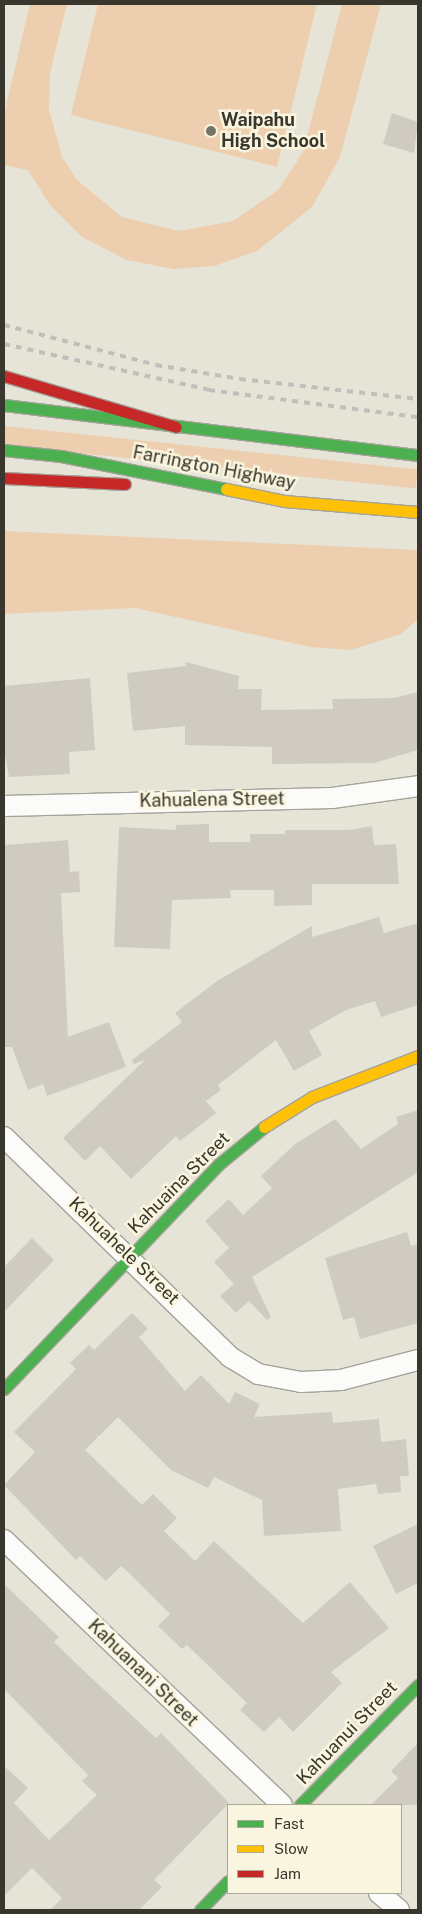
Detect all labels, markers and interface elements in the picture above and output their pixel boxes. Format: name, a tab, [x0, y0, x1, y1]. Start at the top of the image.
place label: Waipahu High School	[221, 110, 325, 152]
marker: Waipahu High School	[205, 125, 217, 137]
street label: Farrington Highway	[131, 442, 297, 494]
street label: Kahualena Street	[139, 788, 285, 812]
street label: Kahuaina Street	[124, 1128, 234, 1238]
street label: Kahuahele Street	[64, 1193, 184, 1309]
street label: Kahuanani Street	[83, 1615, 203, 1731]
street label: Kahuanui Street	[292, 1677, 402, 1789]
legend	[227, 1804, 402, 1894]
text: Fast	[274, 1815, 304, 1832]
text: Slow	[274, 1840, 308, 1857]
text: Jam	[274, 1865, 301, 1882]

